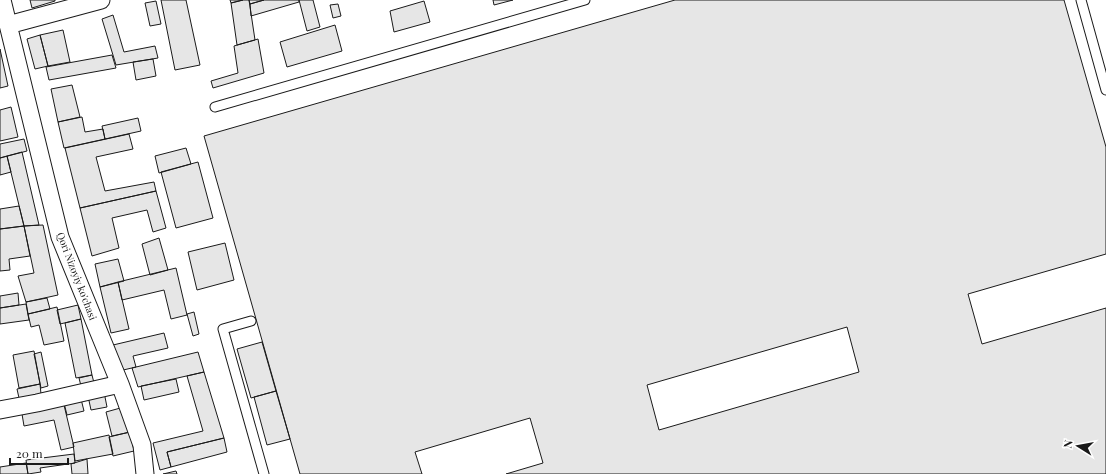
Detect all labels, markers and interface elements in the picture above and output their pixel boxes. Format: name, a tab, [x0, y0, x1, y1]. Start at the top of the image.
street label: Qori Nizoyiy ko'chasi	[54, 230, 100, 322]
north arrow	[1058, 426, 1098, 466]
text: N	[1060, 439, 1076, 449]
scale bar	[10, 440, 68, 466]
text: 20 m	[16, 445, 43, 461]

